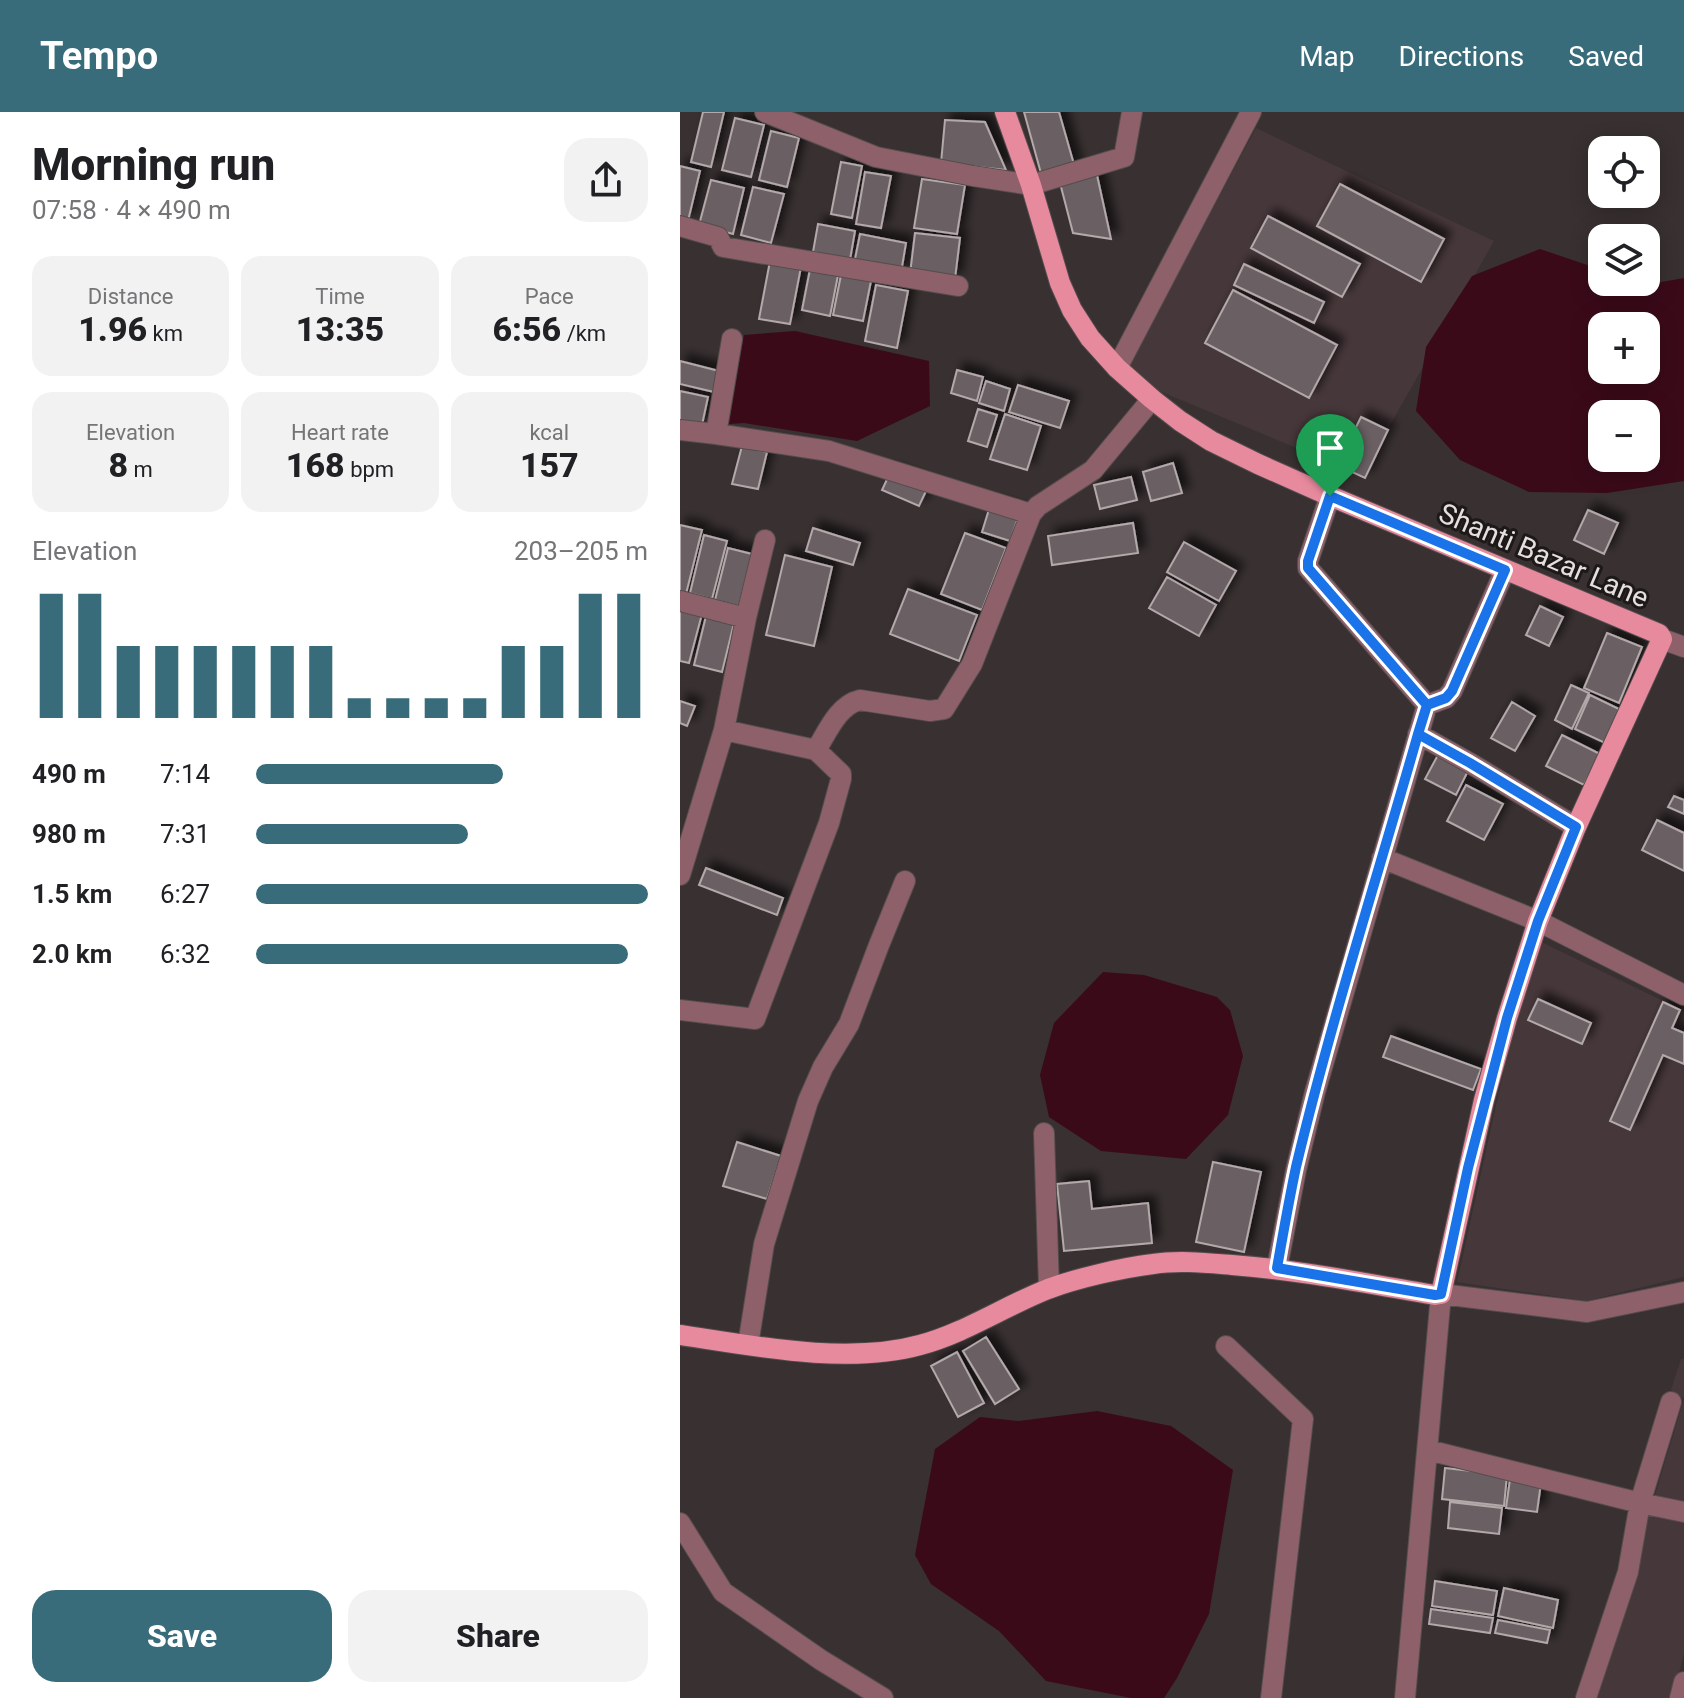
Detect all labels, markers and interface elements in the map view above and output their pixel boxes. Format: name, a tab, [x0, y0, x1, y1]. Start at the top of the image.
text: Tempo	[40, 34, 158, 78]
text: Map	[1299, 40, 1355, 73]
text: Directions	[1399, 40, 1524, 73]
text: Saved	[1568, 40, 1644, 73]
map controls	[1588, 136, 1660, 472]
button: locate	[1588, 136, 1660, 208]
button: share	[564, 138, 648, 222]
text: Morning run	[32, 139, 275, 191]
text: 07:58 · 4 × 490 m	[32, 195, 231, 225]
button: layers	[1588, 224, 1660, 296]
text: Distance	[88, 284, 173, 309]
text: Time	[315, 284, 365, 309]
text: Pace	[525, 284, 574, 309]
text: 1.96	[78, 309, 147, 349]
text: 13:35	[296, 309, 384, 349]
text: 6:56	[492, 309, 561, 349]
button: +	[1588, 312, 1660, 384]
text: km	[147, 321, 183, 346]
text: /km	[561, 321, 606, 346]
button: −	[1588, 400, 1660, 472]
pin	[1296, 414, 1364, 496]
text: Elevation	[86, 420, 175, 445]
text: Heart rate	[291, 420, 389, 445]
text: kcal	[529, 420, 569, 445]
icon: arrive	[1308, 426, 1352, 470]
text: 8	[108, 445, 128, 485]
text: 168	[286, 445, 345, 485]
text: 157	[520, 445, 579, 485]
text: m	[128, 457, 153, 482]
text: bpm	[345, 457, 394, 482]
street label: Shanti Bazar Lane	[1434, 496, 1654, 615]
text: Elevation	[32, 536, 137, 566]
text: 203–205 m	[514, 536, 648, 566]
text: 490 m	[32, 759, 106, 789]
text: 7:14	[160, 759, 210, 789]
text: 980 m	[32, 819, 106, 849]
text: 7:31	[160, 819, 210, 849]
text: 1.5 km	[32, 879, 112, 909]
text: 6:27	[160, 879, 210, 909]
text: 2.0 km	[32, 939, 112, 969]
text: 6:32	[160, 939, 210, 969]
button: Save	[32, 1590, 332, 1682]
button: Share	[348, 1590, 648, 1682]

